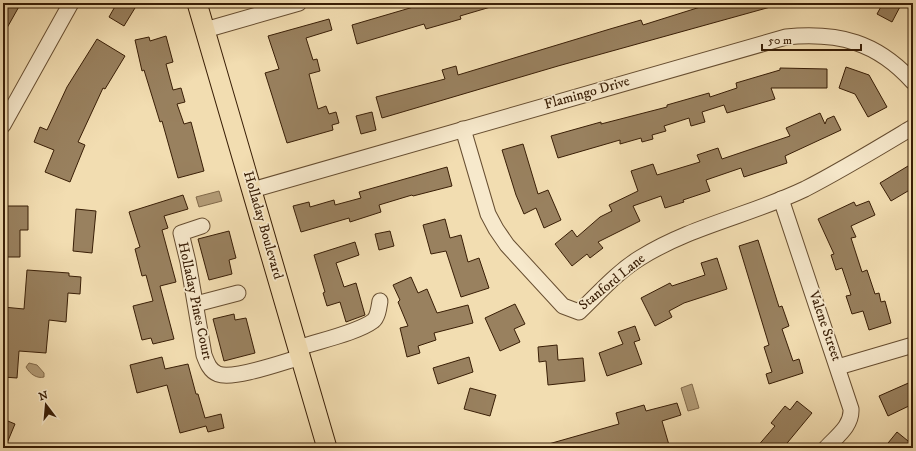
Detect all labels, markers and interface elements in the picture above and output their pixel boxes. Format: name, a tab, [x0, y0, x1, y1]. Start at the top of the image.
scale bar	[762, 26, 861, 52]
text: 50 m	[768, 33, 792, 48]
street label: Flamingo Drive	[542, 72, 632, 114]
street label: Holladay Boulevard	[239, 169, 287, 281]
street label: Holladay Pines Court	[174, 240, 216, 362]
street label: Stanford Lane	[575, 250, 649, 314]
street label: Valene Street	[804, 288, 846, 364]
north arrow	[26, 385, 66, 425]
text: N	[37, 388, 50, 404]

